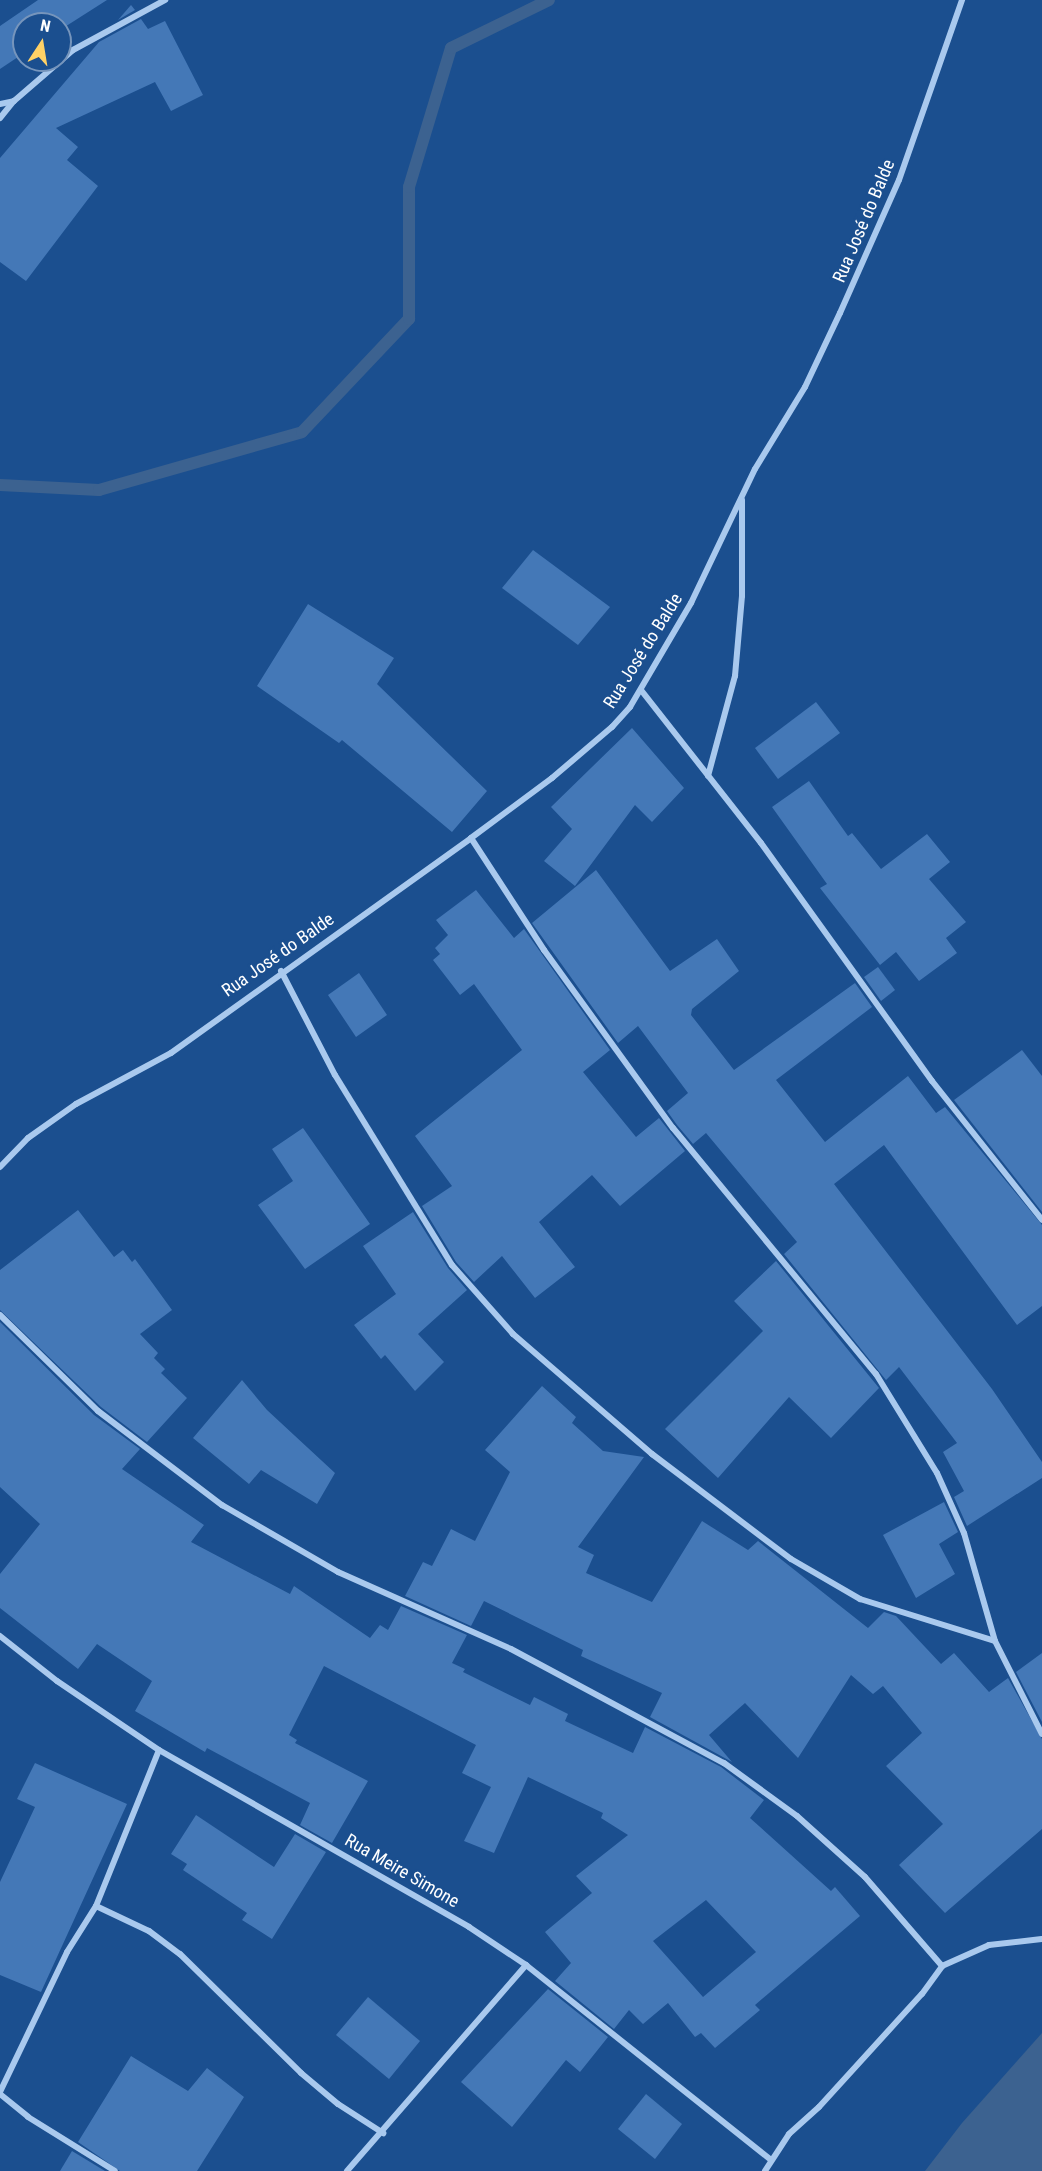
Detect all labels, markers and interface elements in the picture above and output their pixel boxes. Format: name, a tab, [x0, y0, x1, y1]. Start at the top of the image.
north arrow	[12, 12, 72, 72]
text: N	[39, 16, 52, 36]
street label: Rua José do Balde	[828, 156, 900, 286]
street label: Rua José do Balde	[599, 589, 687, 713]
street label: Rua José do Balde	[218, 908, 338, 1002]
street label: Rua Meire Simone	[341, 1830, 463, 1912]

